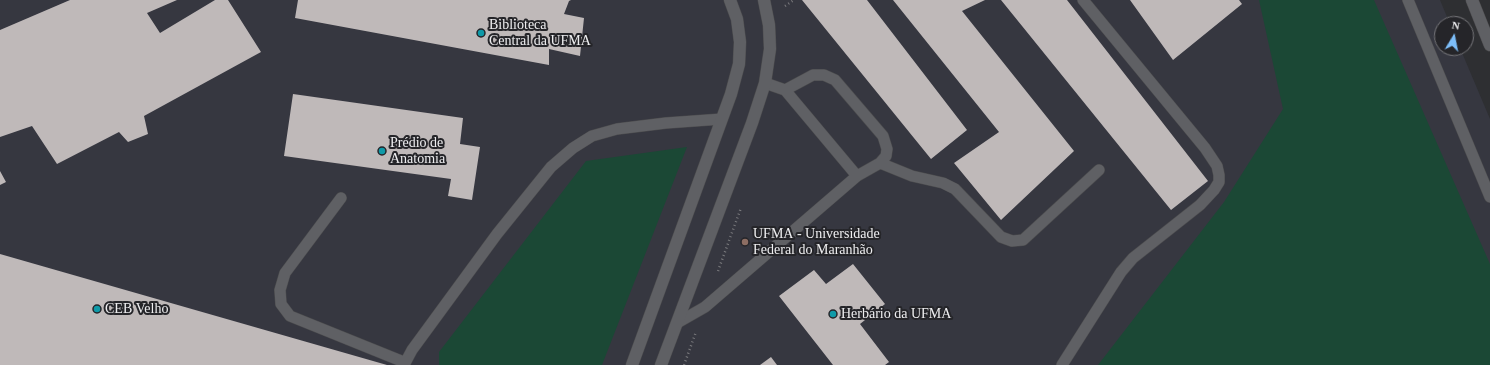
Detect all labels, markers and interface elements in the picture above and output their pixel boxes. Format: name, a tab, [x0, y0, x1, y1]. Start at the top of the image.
north arrow	[1434, 16, 1474, 56]
place label: Biblioteca Central da UFMA	[489, 17, 591, 50]
text: N	[1451, 19, 1461, 32]
marker: Biblioteca Central da UFMA	[476, 28, 486, 38]
place label: Prédio de Anatomia	[390, 135, 445, 168]
marker: Prédio de Anatomia	[377, 146, 387, 156]
place label: UFMA - Universidade Federal do Maranhão	[753, 226, 880, 258]
marker: UFMA - Universidade Federal do Maranhão	[740, 237, 750, 247]
place label: CEB Velho	[105, 301, 168, 317]
marker: CEB Velho	[92, 304, 102, 314]
place label: Herbário da UFMA	[841, 306, 951, 322]
marker: Herbário da UFMA	[828, 309, 838, 319]

